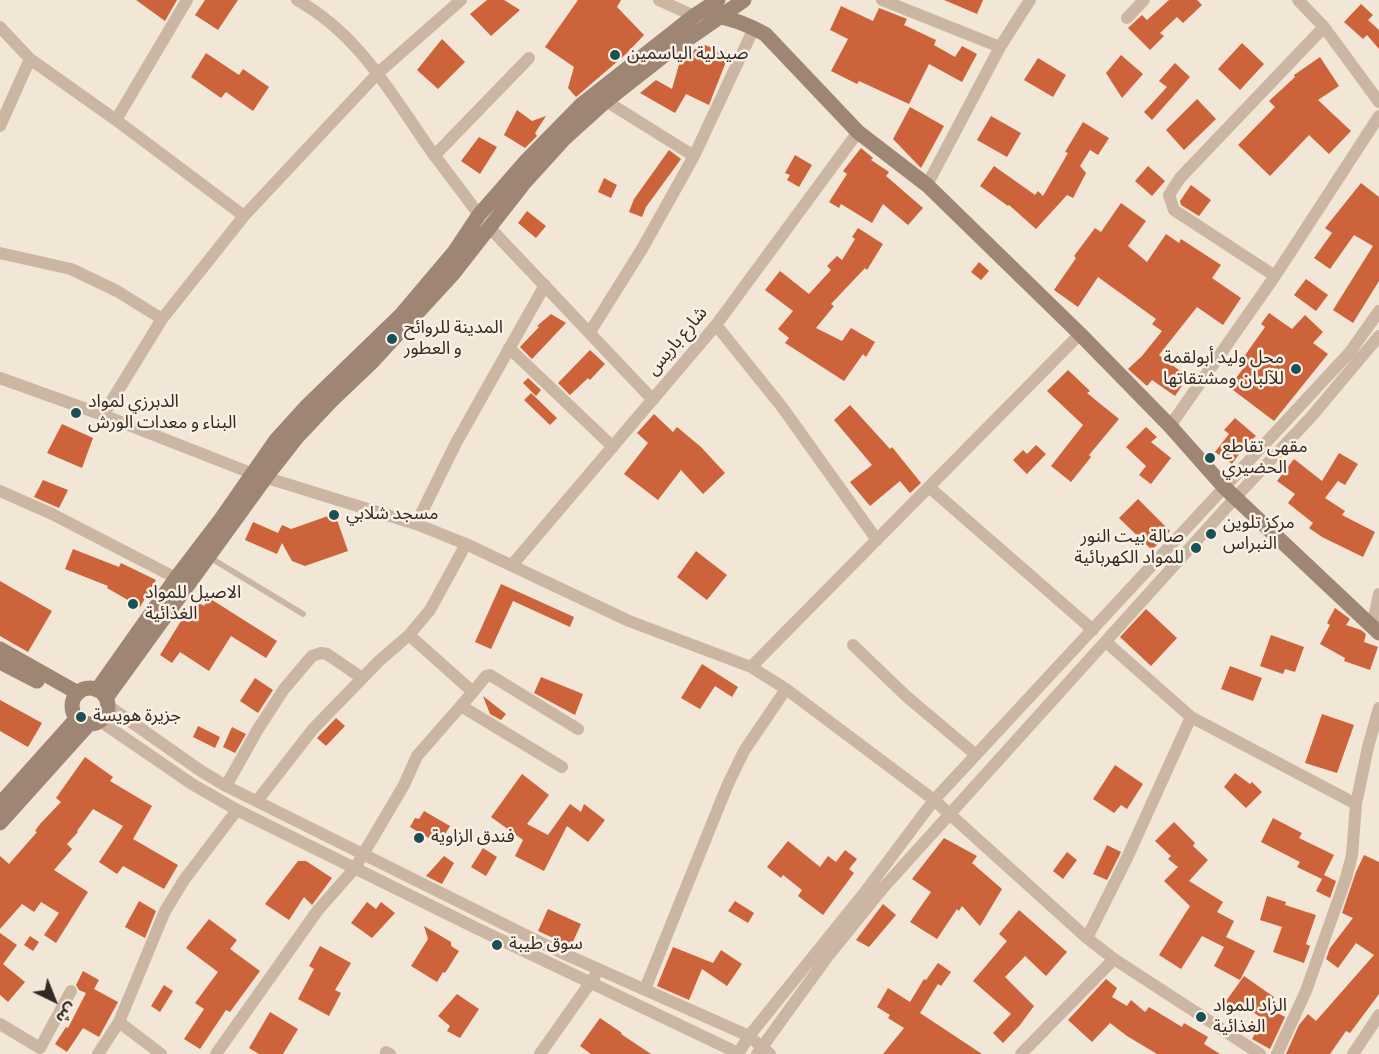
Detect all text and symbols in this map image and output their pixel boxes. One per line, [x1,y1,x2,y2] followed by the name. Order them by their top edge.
[627,44,749,66] place label: صيدلية الياسمين
[608,48,622,62] marker: صيدلية الياسمين
[643,303,713,381] street label: شارع باريس
[404,318,503,360] place label: المدينة للروائح و العطور
[385,332,399,346] marker: المدينة للروائح و العطور
[1163,348,1284,391] place label: محل وليد أبولقمة للآلبان ومشتقاتها
[1289,362,1303,376] marker: محل وليد أبولقمة للآلبان ومشتقاتها
[88,392,237,434] place label: الدبرزي لمواد البناء و معدات الورش
[69,406,83,420] marker: الدبرزي لمواد البناء و معدات الورش
[1222,437,1308,480] place label: مقهى تقاطع الحضيري
[1203,451,1217,465] marker: مقهى تقاطع الحضيري
[346,504,438,526] place label: مسجد شلابي
[327,508,341,522] marker: مسجد شلابي
[1223,513,1295,556] place label: مركز تلوين النبراس
[1074,527,1184,570] place label: صالة بيت النور للمواد الكهربائية
[1204,527,1218,541] marker: مركز تلوين النبراس
[1189,541,1203,555] marker: صالة بيت النور للمواد الكهربائية
[145,583,241,626] place label: الاصيل للمواد الغذائية
[126,597,140,611] marker: الاصيل للمواد الغذائية
[93,706,181,728] place label: جزيرة هويسة
[74,710,88,724] marker: جزيرة هويسة
[431,827,514,849] place label: فندق الزاوية
[412,831,426,845] marker: فندق الزاوية
[509,934,583,956] place label: سوق طيبة
[490,938,504,952] marker: سوق طيبة
[24,970,84,1030] north arrow
[1213,996,1287,1038] place label: الزاد للمواد الغذائية
[51,998,82,1029] text: ش
[1194,1010,1208,1024] marker: الزاد للمواد الغذائية

